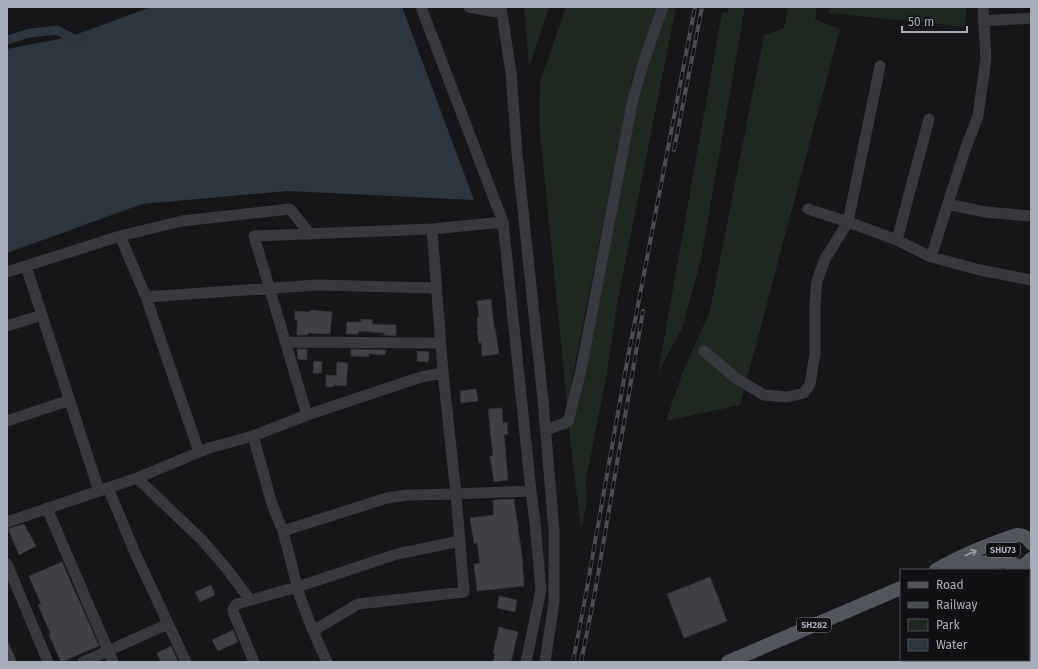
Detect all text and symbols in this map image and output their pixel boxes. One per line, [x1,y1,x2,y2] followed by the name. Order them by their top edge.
[902,8,967,34] scale bar
[908,15,934,29] text: 50 m
[986,543,1020,557] road number: SHU73
[965,549,977,556] one-way arrow
[900,569,1030,661] legend
[936,578,964,592] text: Road
[936,598,977,612] text: Railway
[797,618,831,632] road number: SH282
[936,618,960,632] text: Park
[936,638,968,652] text: Water

